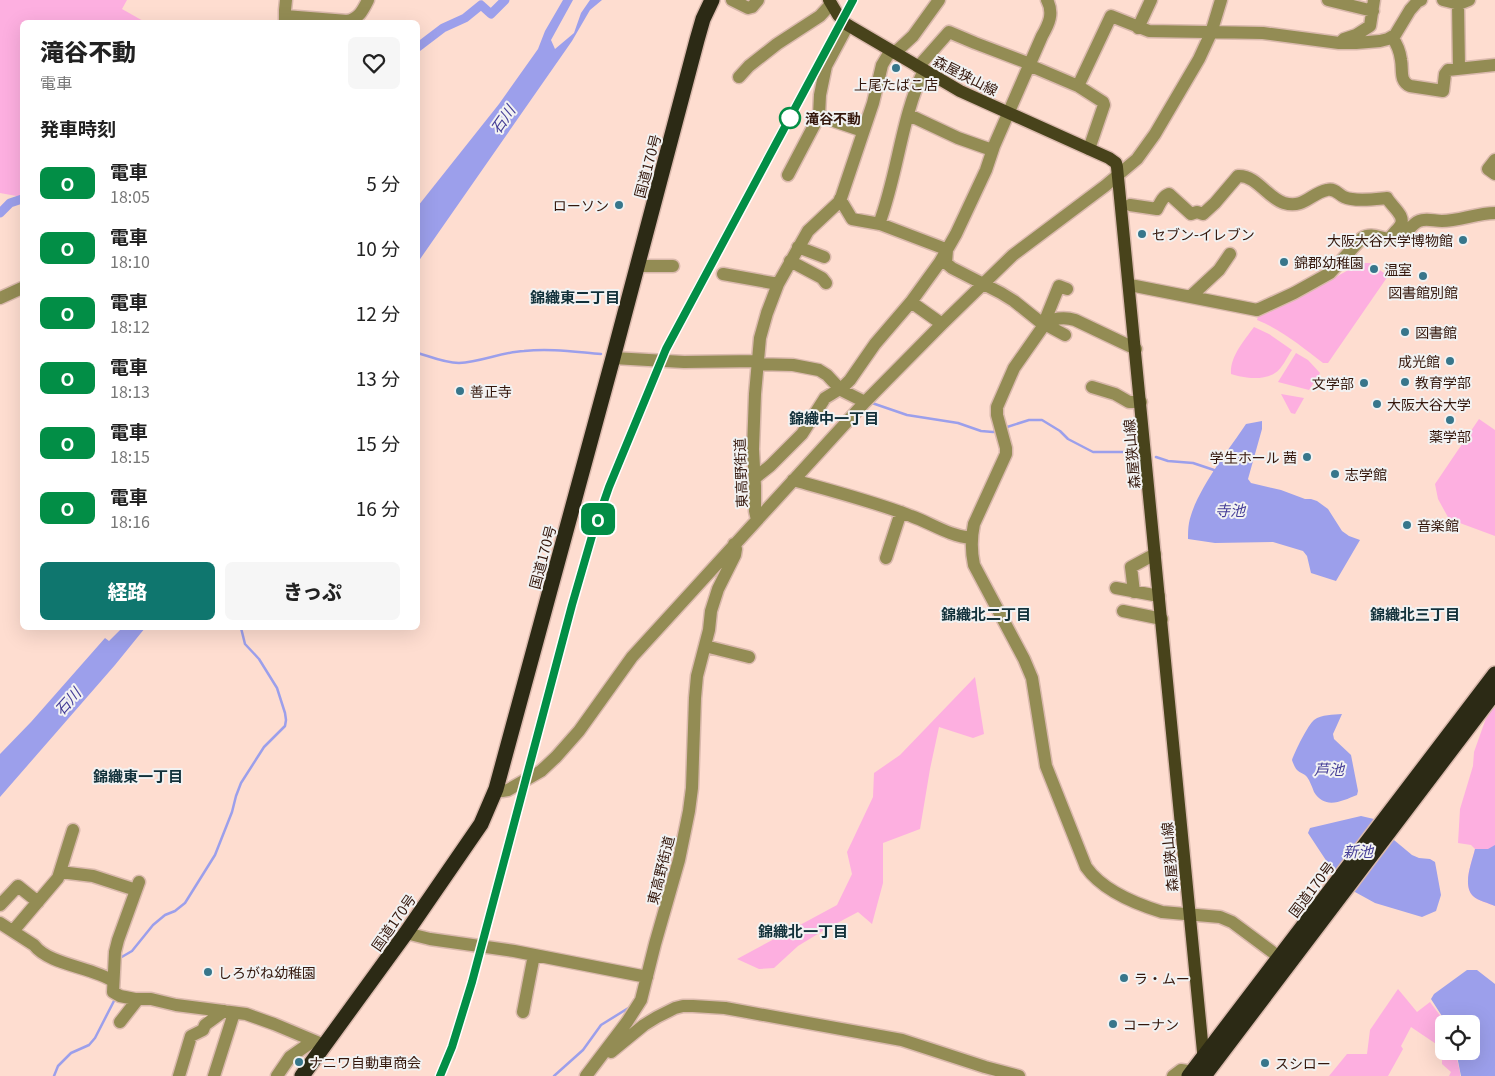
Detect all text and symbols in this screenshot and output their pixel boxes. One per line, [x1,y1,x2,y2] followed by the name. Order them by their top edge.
[40,33,136,68] text: 滝谷不動
[348,37,400,89] button: heart
[930,50,1002,100] street label: 森屋狭山線
[890,62,902,74] marker: 上尾たばこ店
[40,70,72,94] text: 電車
[854,74,938,94] place label: 上尾たばこ店
[485,99,520,137] water label: 石川
[779,107,801,129] marker: 滝谷不動
[805,108,861,128] place label: 滝谷不動
[40,114,116,141] text: 発車時刻
[629,132,665,200] street label: 国道170号
[110,157,148,184] text: 電車
[366,169,400,196] text: 5 分
[61,170,74,196] text: O
[110,184,150,208] text: 18:05
[553,195,609,215] place label: ローソン
[613,199,625,211] marker: ローソン
[110,222,148,249] text: 電車
[1152,224,1255,244] place label: セブン-イレブン
[1136,228,1148,240] marker: セブン-イレブン
[1327,230,1453,250] place label: 大阪大谷大学博物館
[356,234,400,261] text: 10 分
[1457,234,1469,246] marker: 大阪大谷大学博物館
[61,235,74,261] text: O
[110,249,150,273] text: 18:10
[1294,252,1364,272] place label: 錦郡幼稚園
[1278,256,1290,268] marker: 錦郡幼稚園
[1384,259,1412,279] place label: 温室
[1368,263,1380,275] marker: 温室
[1417,270,1429,282] marker: 図書館別館
[1388,282,1458,302] place label: 図書館別館
[530,286,620,307] district label: 錦織東二丁目
[110,287,148,314] text: 電車
[356,299,400,326] text: 12 分
[61,300,74,326] text: O
[110,314,150,338] text: 18:12
[1415,322,1457,342] place label: 図書館
[1399,326,1411,338] marker: 図書館
[1398,351,1440,371] place label: 成光館
[110,352,148,379] text: 電車
[1444,355,1456,367] marker: 成光館
[356,364,400,391] text: 13 分
[61,365,74,391] text: O
[1415,372,1471,392] place label: 教育学部
[1312,373,1354,393] place label: 文学部
[1399,376,1411,388] marker: 教育学部
[1358,377,1370,389] marker: 文学部
[110,379,150,403] text: 18:13
[470,381,512,401] place label: 善正寺
[454,385,466,397] marker: 善正寺
[1387,394,1471,414] place label: 大阪大谷大学
[1371,398,1383,410] marker: 大阪大谷大学
[789,407,879,428] district label: 錦織中一丁目
[1444,414,1456,426] marker: 薬学部
[110,417,148,444] text: 電車
[1118,418,1144,490] street label: 森屋狭山線
[1429,426,1471,446] place label: 薬学部
[356,429,400,456] text: 15 分
[61,430,74,456] text: O
[729,438,751,508] street label: 東高野街道
[110,444,150,468] text: 18:15
[1210,447,1297,467] place label: 学生ホール 茜
[1301,451,1313,463] marker: 学生ホール 茜
[1345,464,1387,484] place label: 志学館
[1329,468,1341,480] marker: 志学館
[110,482,148,509] text: 電車
[356,494,400,521] text: 16 分
[61,495,74,521] text: O
[1215,499,1247,520] water label: 寺池
[582,503,614,535] line badge: O
[591,506,605,532] text: O
[110,509,150,533] text: 18:16
[1417,515,1459,535] place label: 音楽館
[1401,519,1413,531] marker: 音楽館
[524,523,560,591] street label: 国道170号
[40,562,215,620] button: 経路
[225,562,400,620] button: きっぷ
[941,603,1031,624] district label: 錦織北二丁目
[1370,603,1460,624] district label: 錦織北三丁目
[49,681,86,719] water label: 石川
[1314,758,1346,779] water label: 芦池
[93,765,183,786] district label: 錦織東一丁目
[1156,821,1182,893] street label: 森屋狭山線
[642,834,678,906] street label: 東高野街道
[1343,840,1375,861] water label: 新池
[1283,857,1339,921] street label: 国道170号
[366,890,420,954] street label: 国道170号
[758,920,848,941] district label: 錦織北一丁目
[218,962,316,982] place label: しろがね幼稚園
[202,966,214,978] marker: しろがね幼稚園
[1134,968,1190,988] place label: ラ・ムー
[1118,972,1130,984] marker: ラ・ムー
[1123,1014,1179,1034] place label: コーナン
[1435,1015,1480,1060] map controls
[1435,1015,1480,1060] button: locate
[1107,1018,1119,1030] marker: コーナン
[309,1052,421,1072] place label: ナニワ自動車商会
[1275,1053,1331,1073] place label: スシロー
[293,1056,305,1068] marker: ナニワ自動車商会
[1259,1057,1271,1069] marker: スシロー

